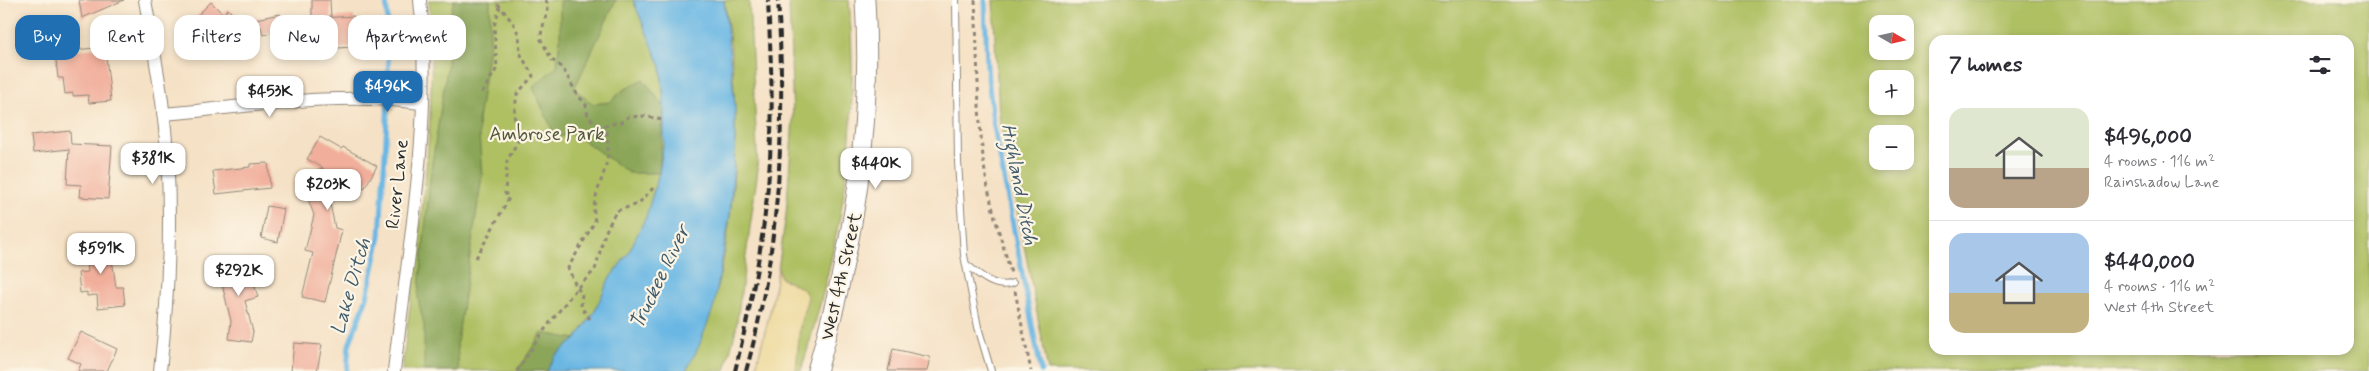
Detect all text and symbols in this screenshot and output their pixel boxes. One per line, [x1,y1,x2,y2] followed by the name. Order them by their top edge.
[15,15,80,60] chip: Buy
[90,15,164,60] chip: Rent
[174,15,260,60] chip: Filters
[270,15,338,60] chip: New
[348,15,466,60] chip: Apartment
[1869,15,1914,60] north arrow
[1869,15,1914,170] map controls
[1949,51,2022,79] text: 7 homes
[2306,51,2334,79] icon: filters
[353,70,423,113] pin: $496K
[1869,70,1914,115] button: +
[235,76,305,118] pin: $453K
[364,76,412,97] text: $496K
[247,81,293,102] text: $453K
[992,121,1044,248] water label: Highland Ditch
[489,122,605,147] park label: Ambrose Park
[2104,123,2192,151] text: $496,000
[1869,125,1914,170] button: −
[1989,128,2049,188] icon: home
[380,138,415,230] street label: River Lane
[118,142,188,185] pin: $381K
[132,148,174,169] text: $381K
[841,148,911,190] pin: $440K
[2104,151,2215,172] text: 4 rooms · 116 m²
[851,153,901,174] text: $440K
[293,168,363,211] pin: $203K
[2104,172,2219,193] text: Rainshadow Lane
[306,174,350,195] text: $203K
[815,210,868,343] street label: West 4th Street
[624,219,698,334] water label: Truckee River
[66,232,136,275] pin: $591K
[325,235,378,338] water label: Lake Ditch
[78,238,124,259] text: $591K
[2104,248,2195,276] text: $440,000
[1989,253,2049,313] icon: home
[204,254,274,297] pin: $292K
[215,260,263,281] text: $292K
[2104,276,2215,297] text: 4 rooms · 116 m²
[2104,297,2214,318] text: West 4th Street

